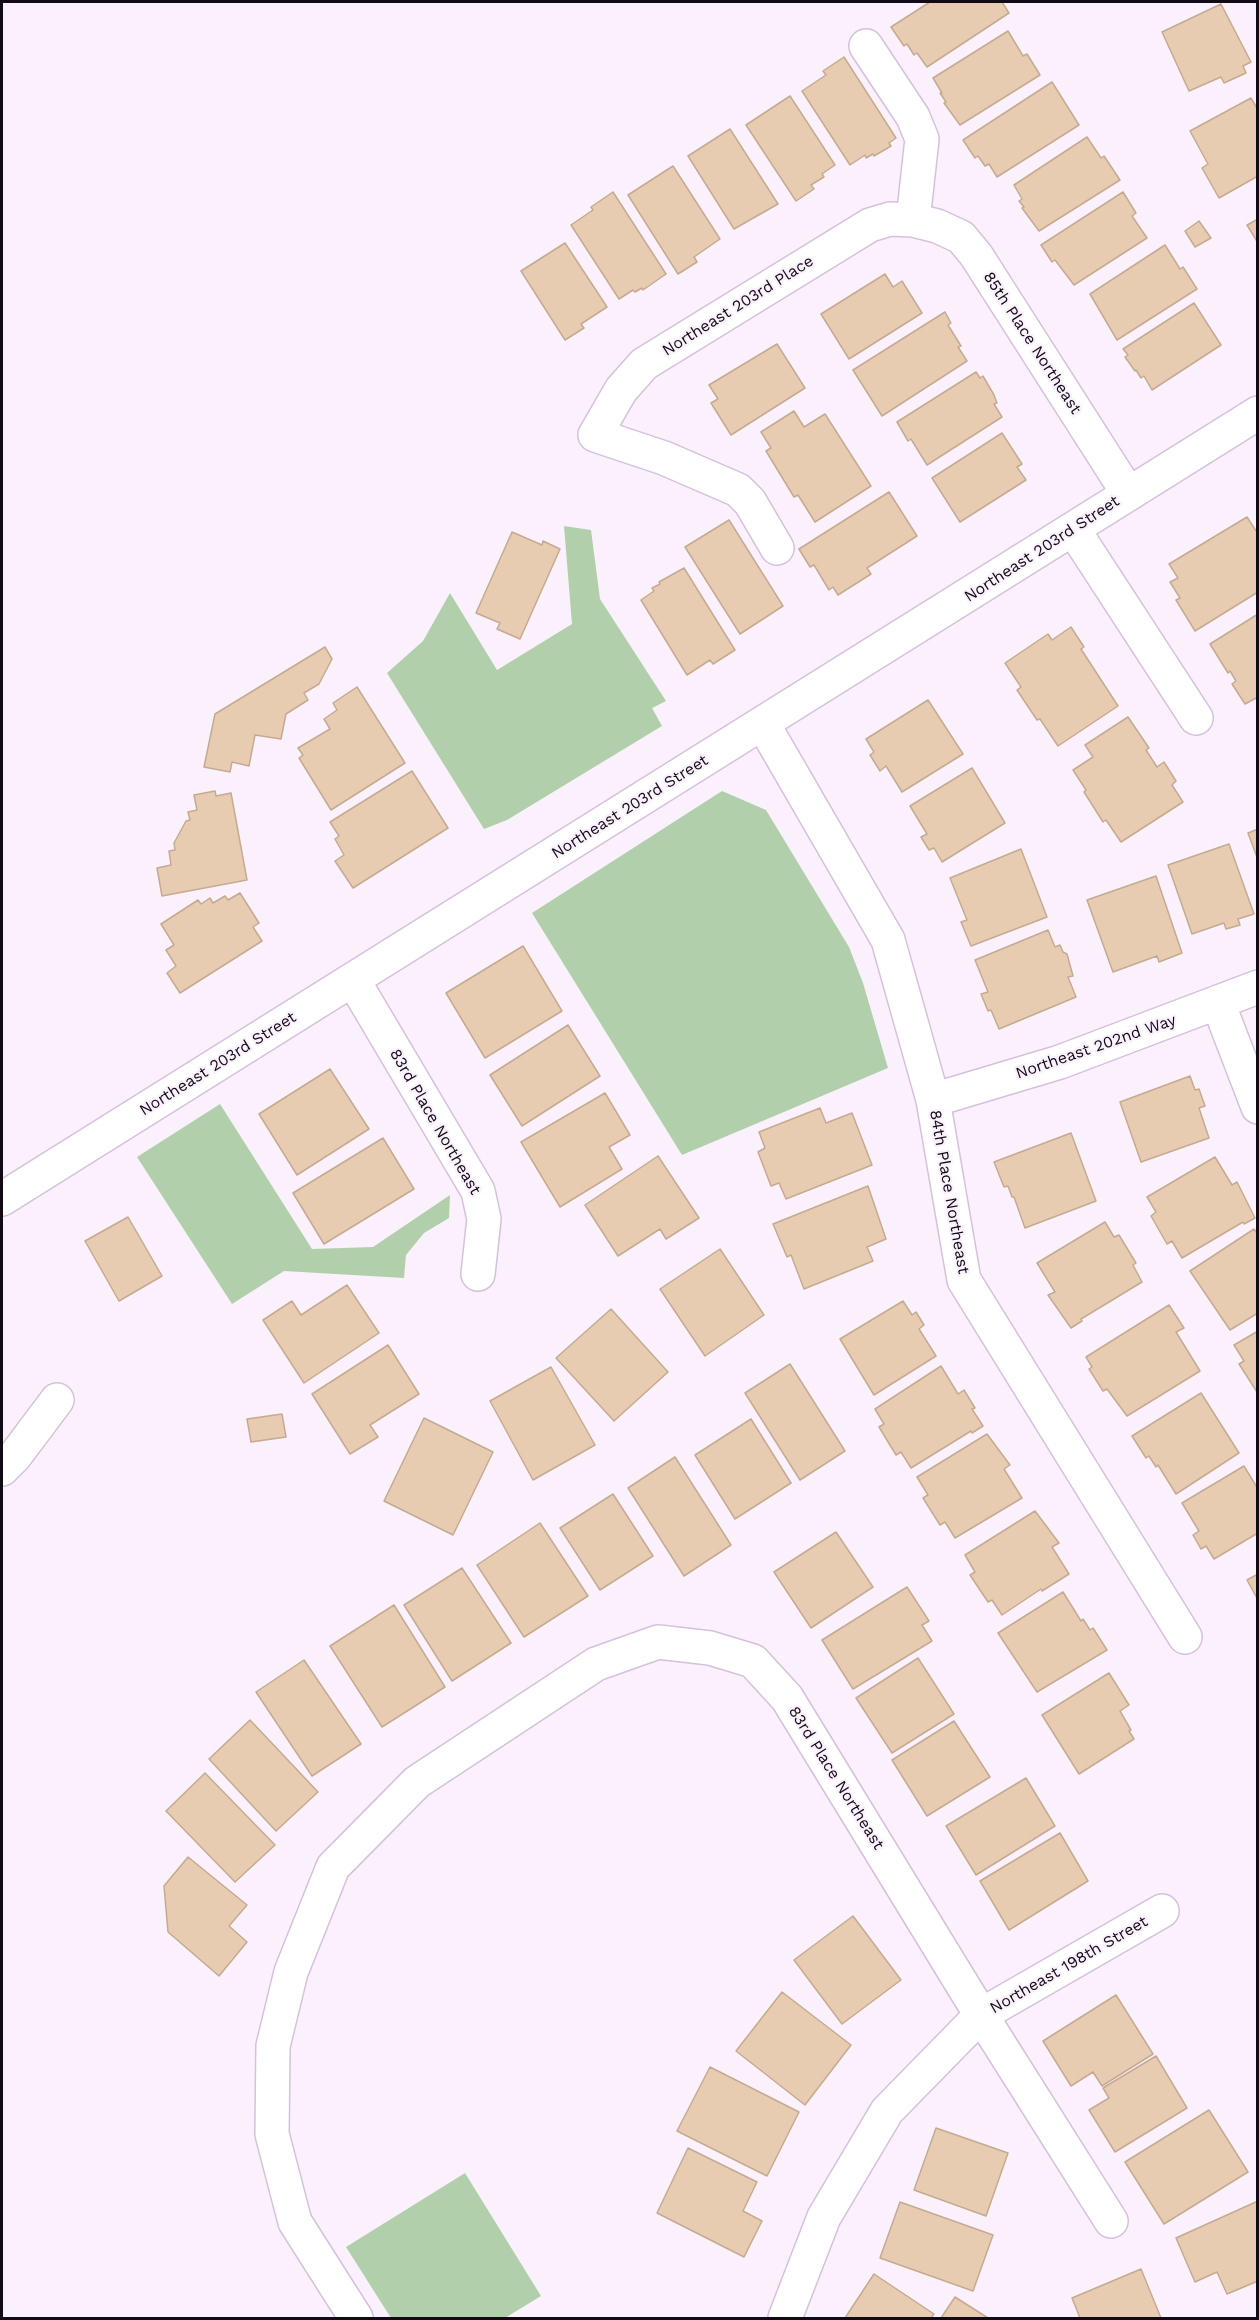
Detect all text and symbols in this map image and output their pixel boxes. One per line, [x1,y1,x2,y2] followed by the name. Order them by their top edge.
[659,252,817,360] street label: Northeast 203rd Place
[979,268,1085,418] street label: 85th Place Northeast
[961,492,1123,606] street label: Northeast 203rd Street
[548,751,712,863] street label: Northeast 203rd Street
[136,1008,300,1120] street label: Northeast 203rd Street
[1013,1011,1179,1083] street label: Northeast 202nd Way
[385,1046,485,1198] street label: 83rd Place Northeast
[925,1108,973,1276] street label: 84th Place Northeast
[784,1703,888,1853] street label: 83rd Place Northeast
[987,1912,1151,2018] street label: Northeast 198th Street

